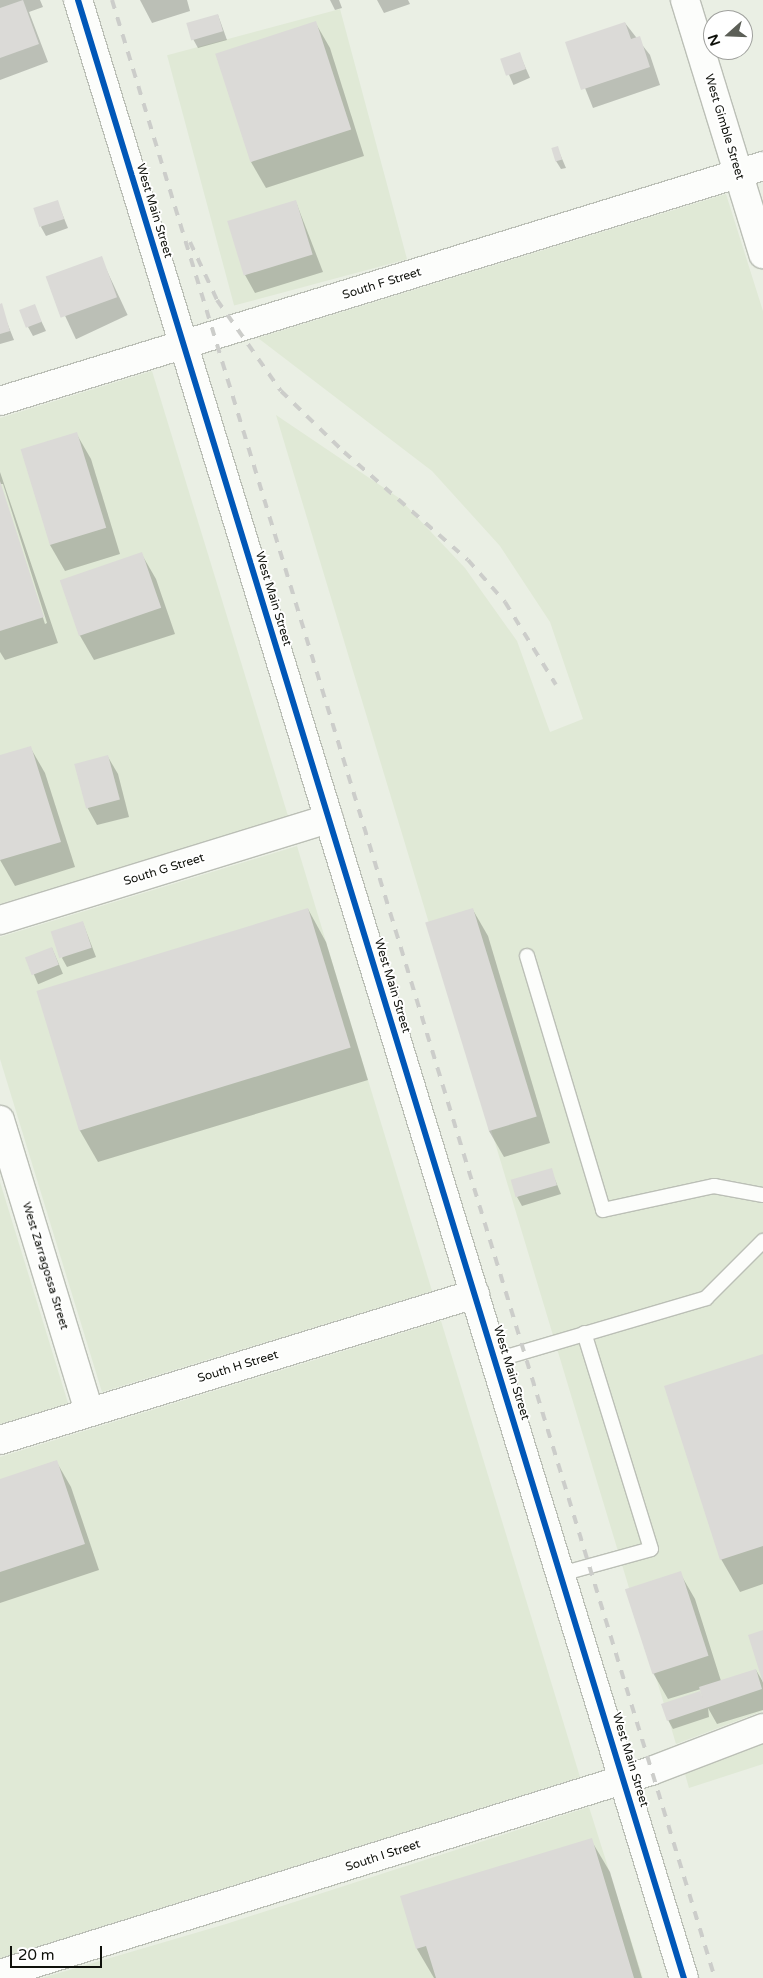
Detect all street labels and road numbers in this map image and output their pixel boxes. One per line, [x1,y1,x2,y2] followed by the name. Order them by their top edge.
[701,72,747,182] street label: West Gimble Street
[133,162,175,260] street label: West Main Street
[341,265,423,303] street label: South F Street
[252,550,294,648] street label: West Main Street
[122,851,206,889] street label: South G Street
[371,937,413,1035] street label: West Main Street
[19,1200,71,1332] street label: West Zarragossa Street
[490,1324,532,1422] street label: West Main Street
[196,1348,280,1386] street label: South H Street
[609,1711,651,1809] street label: West Main Street
[344,1837,422,1875] street label: South I Street

